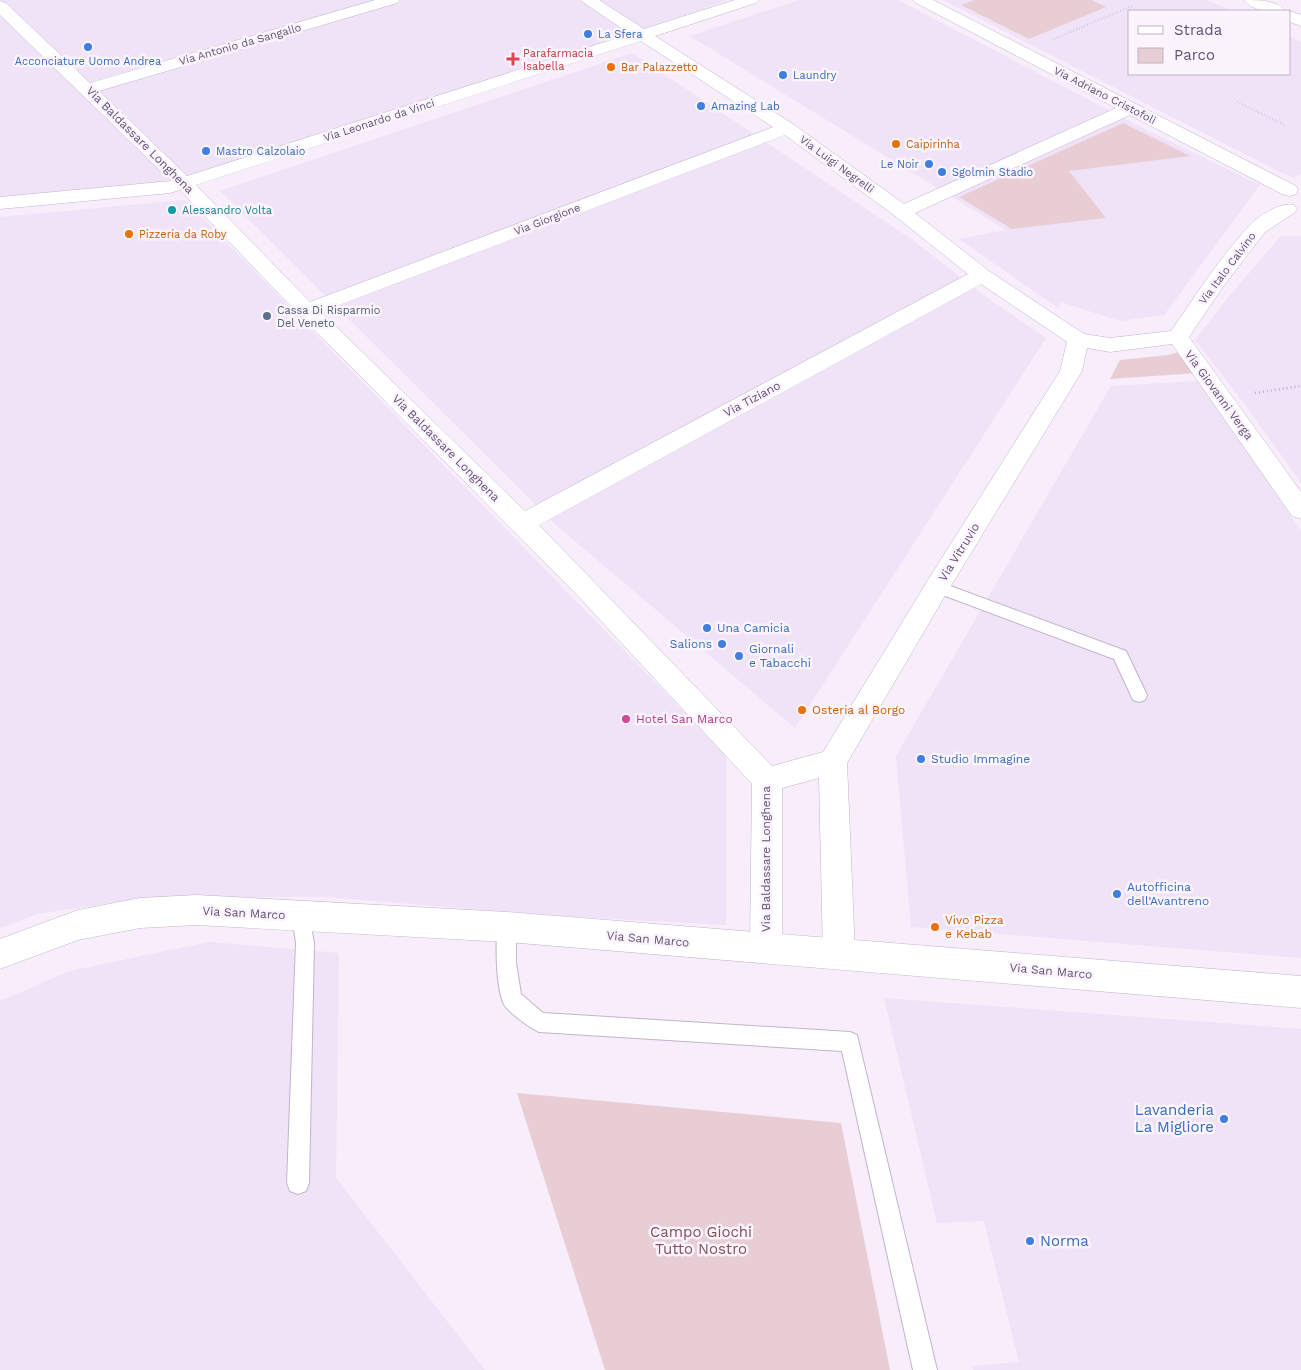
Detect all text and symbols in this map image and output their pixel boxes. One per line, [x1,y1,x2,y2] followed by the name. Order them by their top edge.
[1128,10,1291,75] legend
[177,21,303,68] street label: Via Antonio da Sangallo
[1174,21,1223,39] text: Strada
[582,28,594,40] marker: La Sfera
[598,28,642,41] place label: La Sfera
[82,41,94,53] marker: Acconciature Uomo Andrea
[1174,46,1215,64] text: Parco
[523,47,593,73] place label: Parafarmacia Isabella
[507,53,519,65] marker: Parafarmacia Isabella
[15,55,161,68] place label: Acconciature Uomo Andrea
[605,61,617,73] marker: Bar Palazzetto
[621,61,698,74] place label: Bar Palazzetto
[1051,64,1158,127] street label: Via Adriano Cristofoli
[777,69,789,81] marker: Laundry
[793,69,837,82] place label: Laundry
[83,83,197,197] street label: Via Baldassare Longhena
[322,96,436,145] street label: Via Leonardo da Vinci
[695,100,707,112] marker: Amazing Lab
[711,100,780,113] place label: Amazing Lab
[797,133,877,196] street label: Via Luigi Negrelli
[890,138,902,150] marker: Caipirinha
[906,138,960,151] place label: Caipirinha
[200,145,212,157] marker: Mastro Calzolaio
[216,145,305,158] place label: Mastro Calzolaio
[880,158,920,171] place label: Le Noir
[923,158,935,170] marker: Le Noir
[936,166,948,178] marker: Sgolmin Stadio
[952,166,1033,179] place label: Sgolmin Stadio
[512,201,582,238] street label: Via Giorgione
[166,204,178,216] marker: Alessandro Volta
[182,204,272,217] place label: Alessandro Volta
[123,228,135,240] marker: Pizzeria da Roby
[139,228,227,241] place label: Pizzeria da Roby
[1196,230,1259,307] street label: Via Italo Calvino
[277,304,380,330] place label: Cassa Di Risparmio Del Veneto
[261,310,273,322] marker: Cassa Di Risparmio Del Veneto
[1182,348,1256,443] street label: Via Giovanni Verga
[721,378,783,420] street label: Via Tiziano
[389,391,503,505] street label: Via Baldassare Longhena
[936,520,982,584] street label: Via Vitruvio
[717,621,790,635] place label: Una Camicia
[701,622,713,634] marker: Una Camicia
[670,637,712,651] place label: Salions
[716,638,728,650] marker: Salions
[749,642,811,670] place label: Giornali e Tabacchi
[733,650,745,662] marker: Giornali e Tabacchi
[812,703,905,717] place label: Osteria al Borgo
[796,704,808,716] marker: Osteria al Borgo
[636,712,733,726] place label: Hotel San Marco
[620,713,632,725] marker: Hotel San Marco
[931,752,1030,766] place label: Studio Immagine
[915,753,927,765] marker: Studio Immagine
[759,786,773,932] street label: Via Baldassare Longhena
[1127,880,1209,908] place label: Autofficina dell'Avantreno
[1111,888,1123,900] marker: Autofficina dell'Avantreno
[202,904,286,922] street label: Via San Marco
[945,913,1004,941] place label: Vivo Pizza e Kebab
[929,921,941,933] marker: Vivo Pizza e Kebab
[606,928,690,950] street label: Via San Marco
[1009,960,1093,982] street label: Via San Marco
[1135,1101,1215,1136] place label: Lavanderia La Migliore
[1218,1113,1230,1125] marker: Lavanderia La Migliore
[650,1223,752,1258] park label: Campo Giochi Tutto Nostro
[1040,1232,1089,1250] place label: Norma
[1024,1235,1036,1247] marker: Norma

